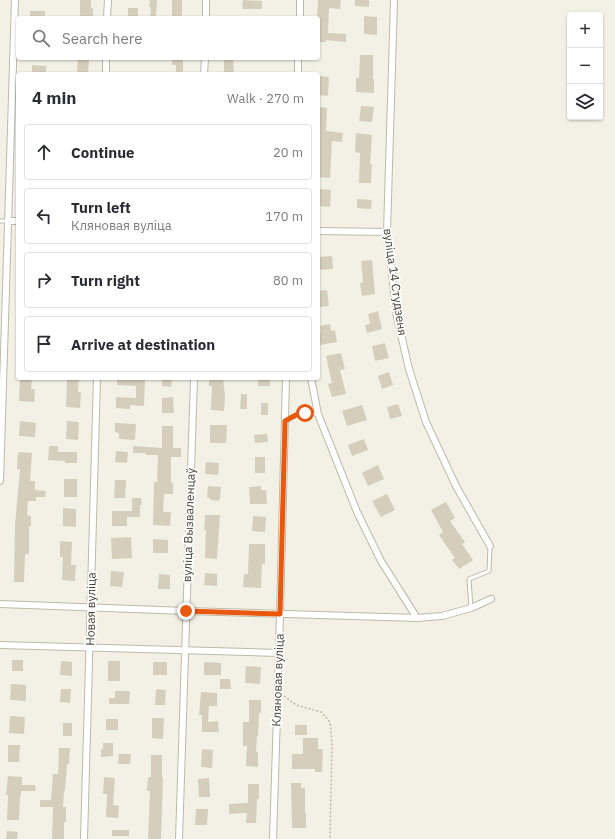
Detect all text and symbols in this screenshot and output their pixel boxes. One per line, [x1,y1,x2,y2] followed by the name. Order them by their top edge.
[567,12,603,120] map controls
[567,12,603,48] button: +
[16,16,320,60] search box
[30,27,52,49] icon: search
[62,29,142,48] text: Search here
[567,48,603,84] button: −
[567,84,603,120] button: layers
[32,87,76,109] text: 4 min
[227,90,304,107] text: Walk · 270 m
[33,141,55,163] icon: ahead
[71,143,135,162] text: Continue
[273,144,303,161] text: 20 m
[71,198,131,217] text: Turn left
[33,205,55,227] icon: left
[265,208,303,225] text: 170 m
[71,217,172,234] text: Кляновая вуліца
[381,227,410,337] street label: вуліца 14 Студзеня
[33,269,55,291] icon: right
[71,271,140,290] text: Turn right
[273,272,303,289] text: 80 m
[33,333,55,355] icon: arrive
[71,335,215,354] text: Arrive at destination
[296,404,314,422] route start
[179,468,198,582] street label: вуліца Вызваленцаў
[82,572,99,646] street label: Новая вуліца
[177,602,195,620] route end
[268,633,287,727] street label: Кляновая вуліца

